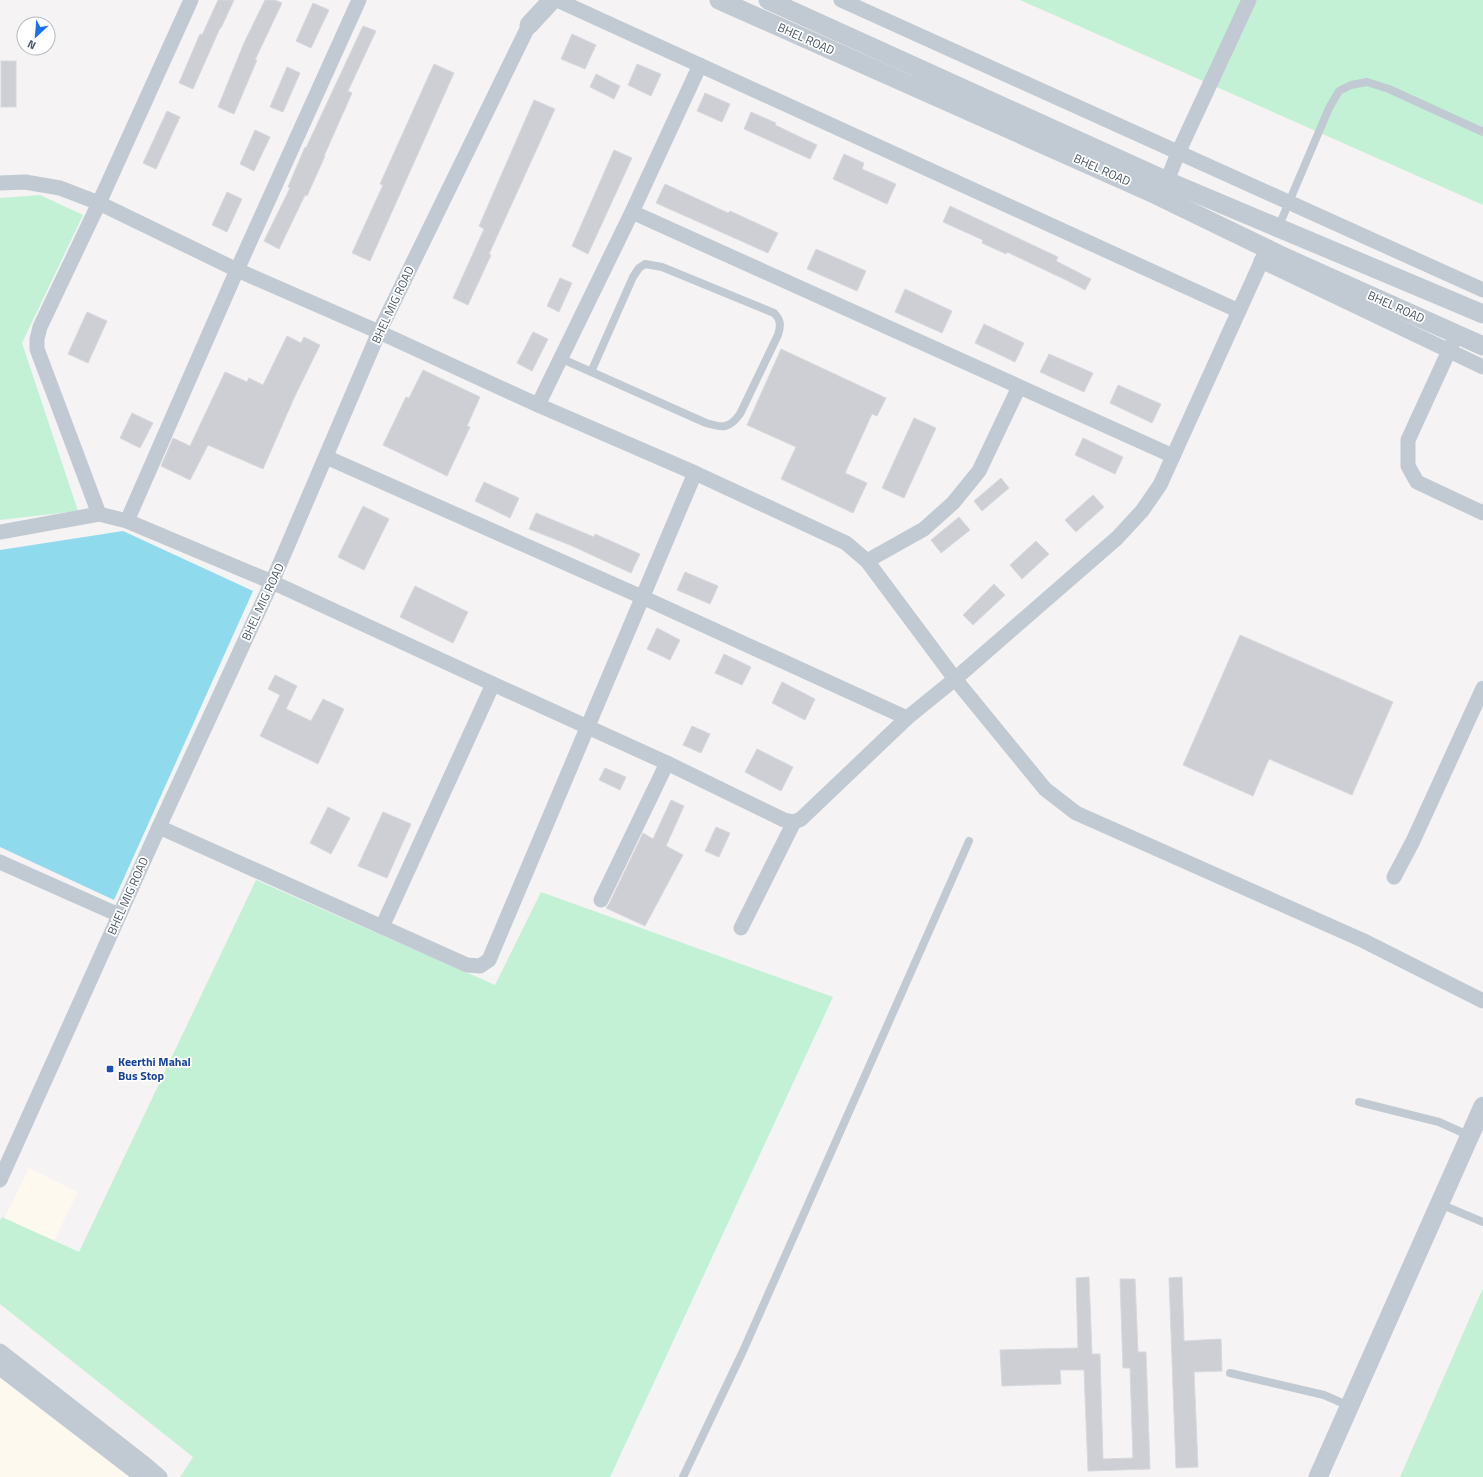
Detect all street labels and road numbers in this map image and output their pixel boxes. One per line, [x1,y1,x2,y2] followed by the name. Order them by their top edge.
[775,18,838,60] street label: BHEL ROAD
[1071,149,1134,191] street label: BHEL ROAD
[366,263,419,347] street label: BHEL MIG ROAD
[1365,286,1428,328] street label: BHEL ROAD
[236,560,289,644] street label: BHEL MIG ROAD
[102,853,153,938] street label: BHEL MIG ROAD

